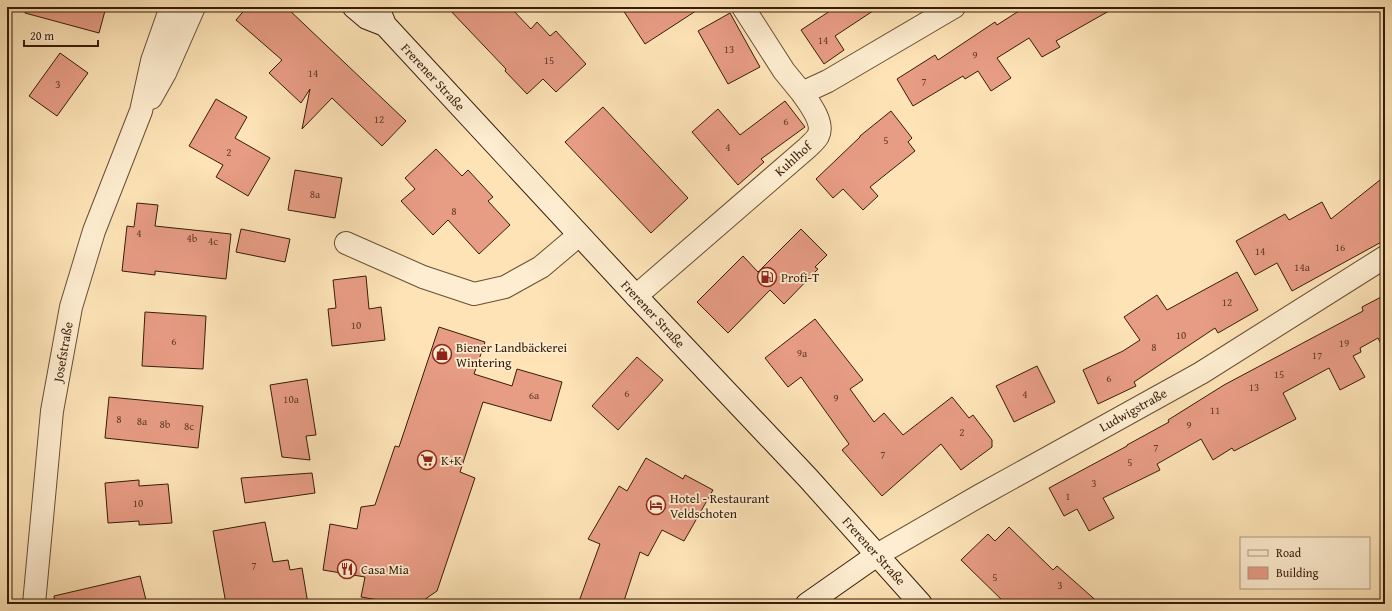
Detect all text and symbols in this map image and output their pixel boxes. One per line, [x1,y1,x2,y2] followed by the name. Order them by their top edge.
[24,22,98,48] scale bar
[30,27,54,44] text: 20 m
[818,32,828,48] house number: 14
[397,39,469,115] street label: Frerener Straße
[724,41,734,57] house number: 13
[972,47,978,63] house number: 9
[544,52,554,68] house number: 15
[308,65,318,81] house number: 14
[921,73,927,89] house number: 7
[55,76,61,92] house number: 3
[374,111,384,127] house number: 12
[783,113,789,129] house number: 6
[883,132,889,148] house number: 5
[770,136,817,181] street label: Kuhlhof
[725,139,731,155] house number: 4
[226,144,232,160] house number: 2
[310,186,321,202] house number: 8a
[451,203,457,219] house number: 8
[136,225,142,241] house number: 4
[187,230,198,246] house number: 4b
[208,233,218,249] house number: 4c
[1335,239,1345,255] house number: 16
[1255,243,1265,259] house number: 14
[1294,259,1311,275] house number: 14a
[756,266,778,288] fuel station icon: Profi-T
[781,268,820,287] place label: Profi-T
[617,276,689,352] street label: Frerener Straße
[1222,294,1232,310] house number: 12
[351,317,361,333] house number: 10
[48,320,78,386] street label: Josefstraße
[1176,327,1186,343] house number: 10
[171,333,177,349] house number: 6
[1339,335,1349,351] house number: 19
[456,338,568,372] place label: Biener Landbäckerei Wintering
[1151,339,1157,355] house number: 8
[431,343,453,365] shop icon: Biener Landbäckerei Wintering
[797,345,808,361] house number: 9a
[1312,347,1322,363] house number: 17
[1274,366,1284,382] house number: 15
[1106,370,1112,386] house number: 6
[1249,379,1259,395] house number: 13
[1096,384,1170,436] street label: Ludwigstraße
[624,385,630,401] house number: 6
[1022,386,1028,402] house number: 4
[529,387,540,403] house number: 6a
[833,390,839,406] house number: 9
[283,391,300,407] house number: 10a
[1210,402,1220,418] house number: 11
[116,411,122,427] house number: 8
[137,413,148,429] house number: 8a
[160,416,171,432] house number: 8b
[1186,417,1192,433] house number: 9
[184,418,194,434] house number: 8c
[959,424,965,440] house number: 2
[1153,439,1159,455] house number: 7
[880,446,886,462] house number: 7
[416,449,438,471] supermarket icon: K+K
[441,451,462,470] place label: K+K
[1127,454,1133,470] house number: 5
[1091,475,1097,491] house number: 3
[1065,488,1071,504] house number: 1
[670,489,770,523] place label: Hotel - Restaurant Veldschoten
[645,494,667,516] hotel icon: Hotel - Restaurant Veldschoten
[133,495,143,511] house number: 10
[838,512,910,590] street label: Frerener Straße
[1240,537,1370,589] legend
[1276,544,1302,561] text: Road
[251,557,257,573] house number: 7
[336,558,358,580] restaurant icon: Casa Mia
[361,560,410,579] place label: Casa Mia
[1276,564,1319,581] text: Building
[992,569,998,585] house number: 5
[1057,577,1063,593] house number: 3

